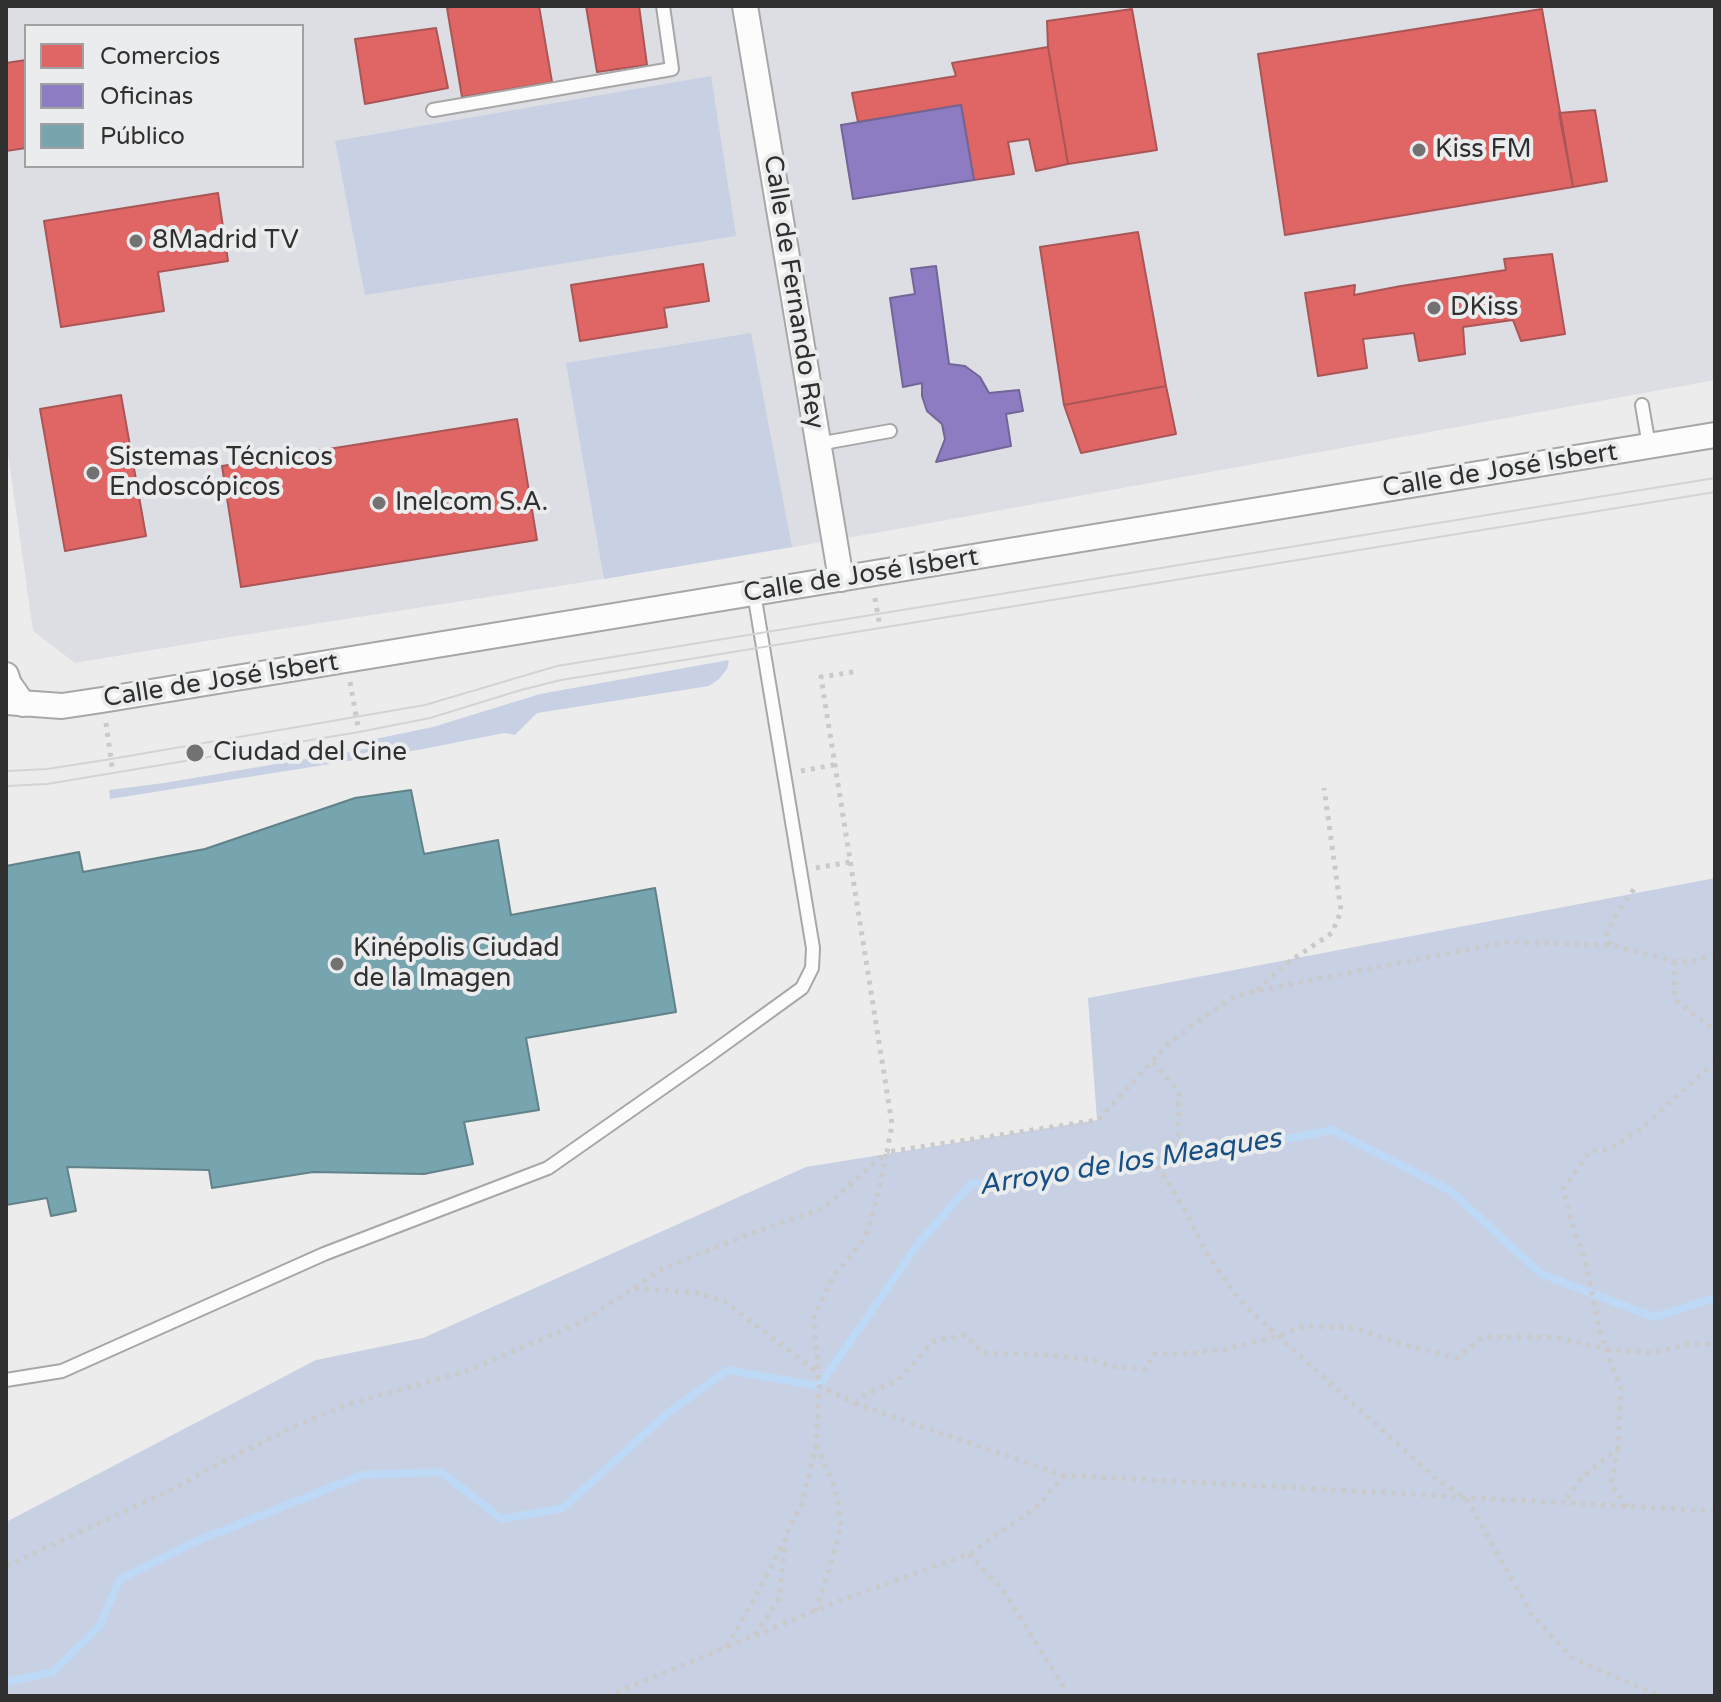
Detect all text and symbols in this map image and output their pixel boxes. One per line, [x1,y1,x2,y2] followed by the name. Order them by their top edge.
[24,24,304,168] legend
[100,42,220,71] text: Comercios
[100,82,193,111] text: Oficinas
[100,122,185,151] text: Público
[1435,134,1532,166] place label: Kiss FM
[1410,141,1428,159] marker: Kiss FM
[756,153,830,431] street label: Calle de Fernando Rey
[152,225,299,257] place label: 8Madrid TV
[127,232,145,250] marker: 8Madrid TV
[1450,292,1518,324] place label: DKiss
[1425,299,1443,317] marker: DKiss
[1380,437,1620,505] street label: Calle de José Isbert
[109,442,333,504] place label: Sistemas Técnicos Endoscópicos
[84,464,102,482] marker: Sistemas Técnicos Endoscópicos
[395,487,548,519] place label: Inelcom S.A.
[370,494,388,512] marker: Inelcom S.A.
[741,542,981,610] street label: Calle de José Isbert
[101,647,341,715] street label: Calle de José Isbert
[213,737,407,769] place label: Ciudad del Cine
[184,742,206,764] marker: Ciudad del Cine
[353,933,560,994] place label: Kinépolis Ciudad de la Imagen
[328,955,346,973] marker: Kinépolis Ciudad de la Imagen
[977,1123,1283,1203] water label: Arroyo de los Meaques

